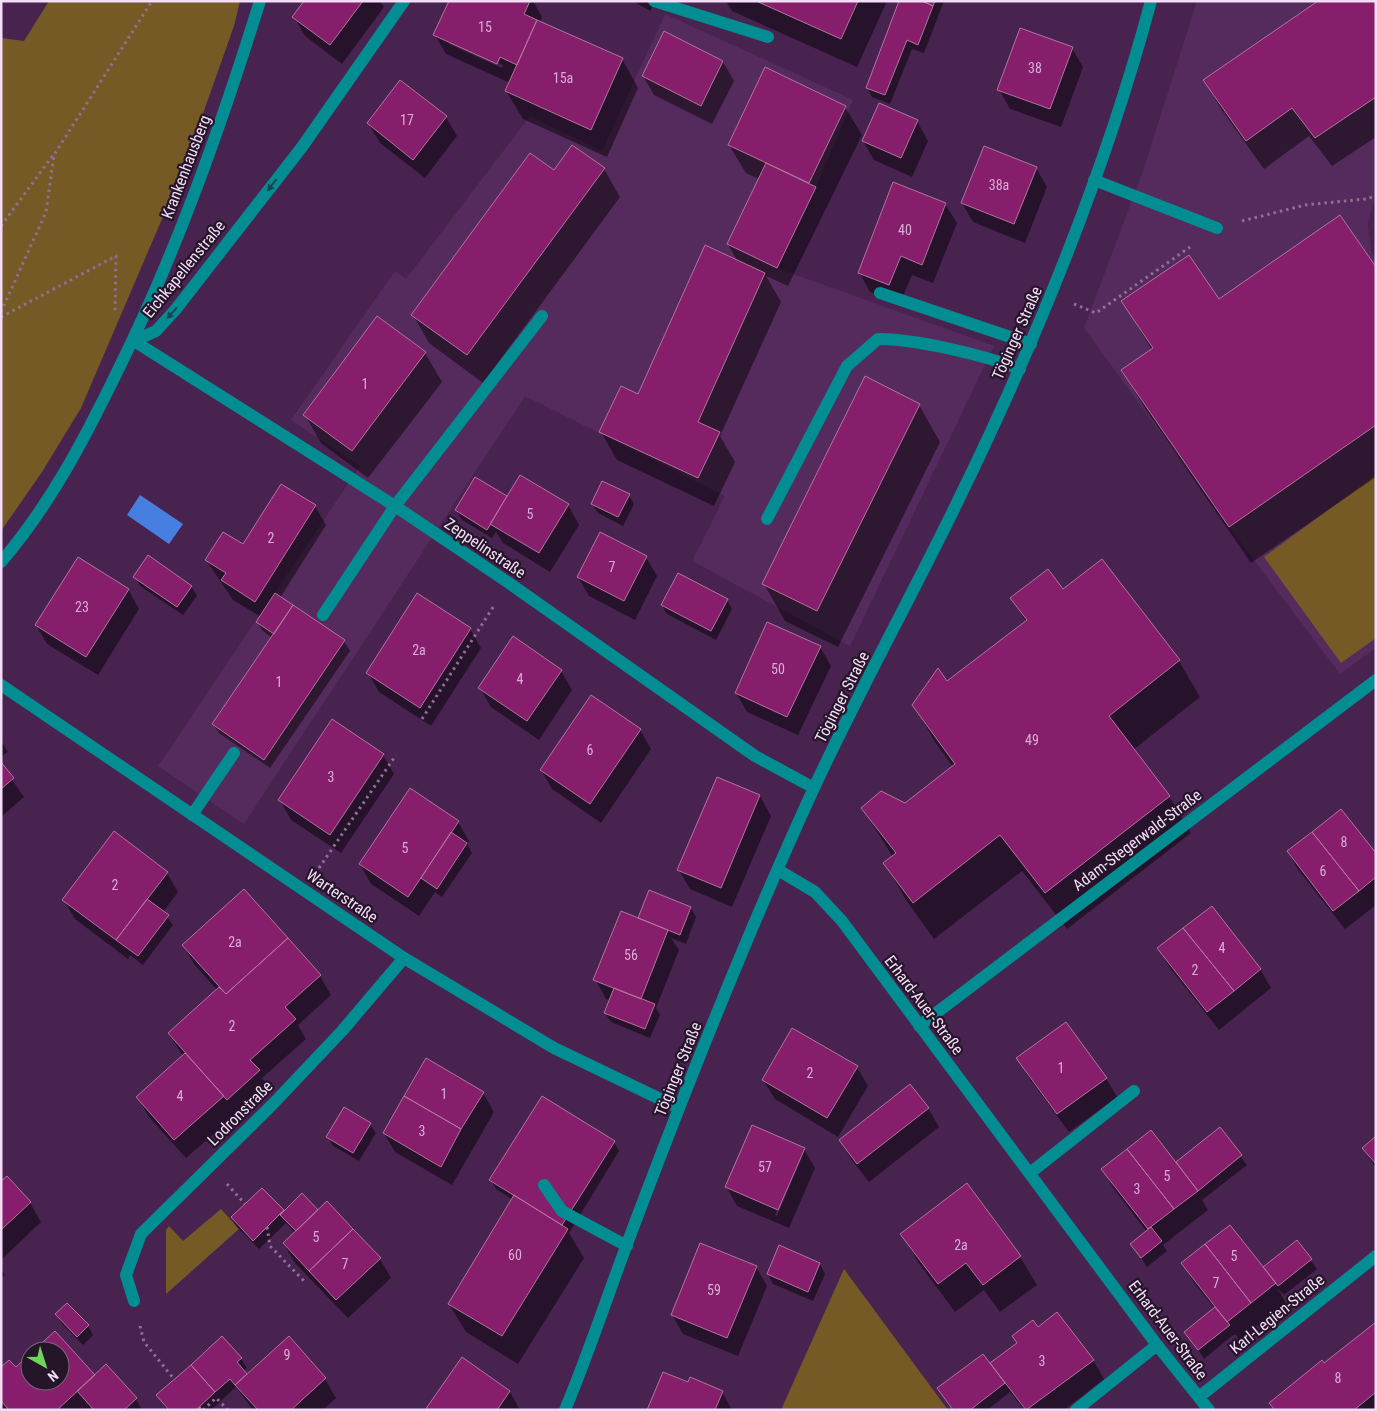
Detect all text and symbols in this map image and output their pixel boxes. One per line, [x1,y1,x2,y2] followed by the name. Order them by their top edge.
[478,19,492,35] house number: 15
[1028,60,1042,76] house number: 38
[553,70,573,86] house number: 15a
[400,112,414,128] house number: 17
[158,113,214,221] street label: Krankenhausberg
[989,177,1009,193] house number: 38a
[267,179,277,192] one-way arrow
[139,217,229,321] street label: Eichkapellenstraße
[898,222,912,238] house number: 40
[988,283,1046,383] street label: Töginger Straße
[166,307,178,319] one-way arrow
[362,376,368,392] house number: 1
[527,506,534,522] house number: 5
[441,514,529,582] street label: Zeppelinstraße
[268,530,275,546] house number: 2
[609,559,616,575] house number: 7
[75,599,89,615] house number: 23
[412,642,426,658] house number: 2a
[811,648,873,746] street label: Töginger Straße
[771,661,785,677] house number: 50
[517,671,524,687] house number: 4
[276,674,282,690] house number: 1
[1025,732,1039,748] house number: 49
[587,742,594,758] house number: 6
[328,769,334,785] house number: 3
[1069,785,1205,895] street label: Adam-Stegerwald-Straße
[1341,834,1348,850] house number: 8
[402,840,409,856] house number: 5
[1320,863,1327,879] house number: 6
[303,865,381,927] street label: Warterstraße
[112,877,119,893] house number: 2
[228,934,242,950] house number: 2a
[1219,940,1226,956] house number: 4
[624,947,638,963] house number: 56
[881,952,967,1058] street label: Erhard-Auer-Straße
[1192,962,1199,978] house number: 2
[229,1018,236,1034] house number: 2
[650,1019,706,1119] street label: Töginger Straße
[1058,1060,1064,1076] house number: 1
[807,1065,814,1081] house number: 2
[204,1077,276,1149] street label: Lodronstraße
[441,1086,447,1102] house number: 1
[177,1088,184,1104] house number: 4
[419,1123,425,1139] house number: 3
[758,1159,772,1175] house number: 57
[1164,1168,1171,1184] house number: 5
[1134,1181,1140,1197] house number: 3
[313,1229,320,1245] house number: 5
[954,1237,968,1253] house number: 2a
[508,1247,522,1263] house number: 60
[1231,1248,1238,1264] house number: 5
[342,1256,349,1272] house number: 7
[1226,1270,1328,1358] street label: Karl-Legien-Straße
[1213,1275,1220,1291] house number: 7
[1125,1277,1211,1383] street label: Erhard-Auer-Straße
[707,1282,721,1298] house number: 59
[20,1341,70,1391] north arrow
[284,1347,290,1363] house number: 9
[1039,1353,1045,1369] house number: 3
[45,1367,62,1385] text: N
[1335,1370,1342,1386] house number: 8

